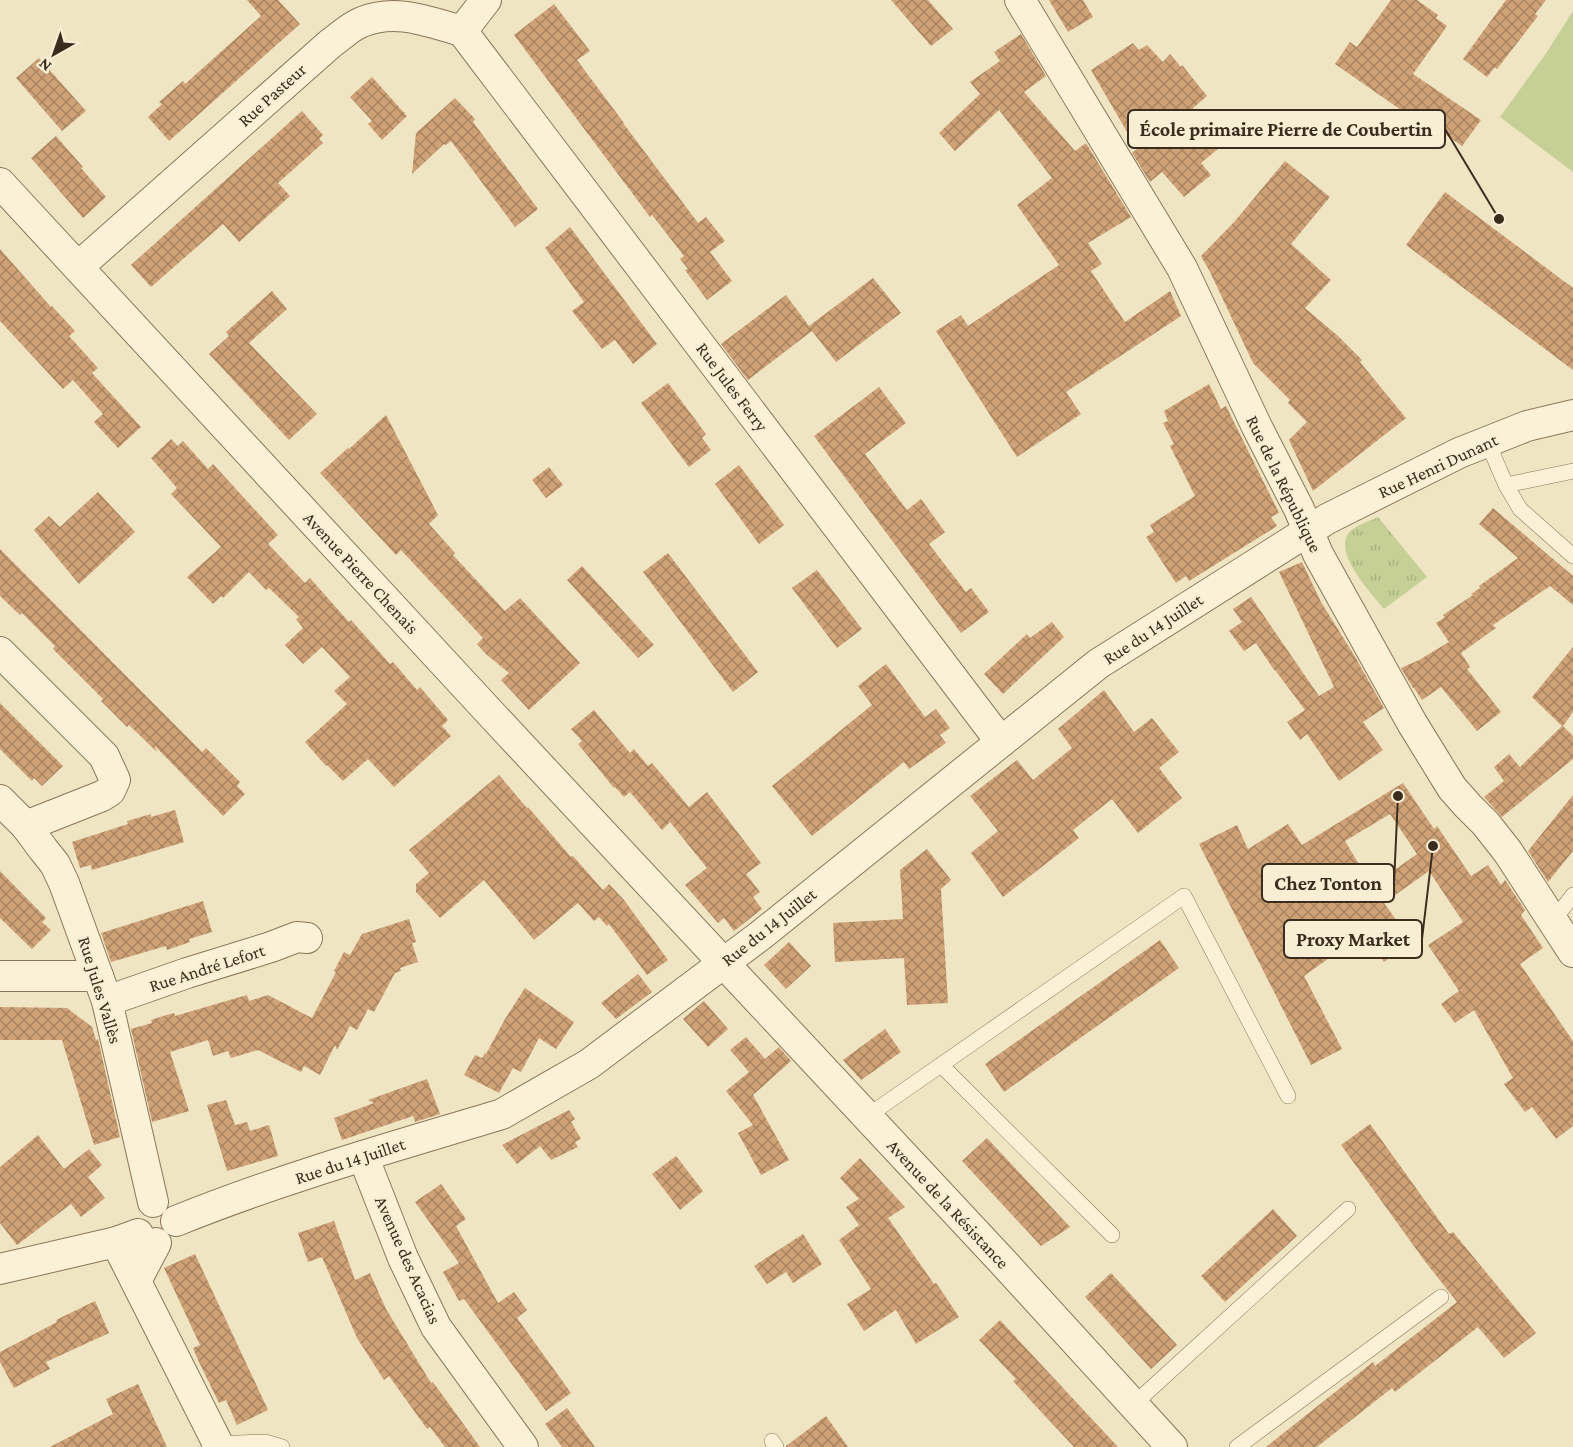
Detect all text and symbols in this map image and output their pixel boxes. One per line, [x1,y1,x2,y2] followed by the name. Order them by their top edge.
[24,24,84,84] north arrow
[35,55,54,75] text: N
[234,59,311,131] street label: Rue Pasteur
[1128,110,1445,148] callout: École primaire Pierre de Coubertin
[1140,118,1433,140] text: École primaire Pierre de Coubertin
[692,339,772,436] street label: Rue Jules Ferry
[1242,412,1326,556] street label: Rue de la République
[1375,429,1502,502] street label: Rue Henri Dunant
[299,508,423,638] street label: Avenue Pierre Chenais
[1100,589,1207,669] street label: Rue du 14 Juillet
[1262,864,1394,902] callout: Chez Tonton
[1274,872,1382,894] text: Chez Tonton
[718,883,821,970] street label: Rue du 14 Juillet
[1284,920,1422,958] callout: Proxy Market
[1296,928,1411,950] text: Proxy Market
[74,934,126,1046] street label: Rue Jules Vallès
[147,940,268,996] street label: Rue André Lefort
[292,1133,409,1188] street label: Rue du 14 Juillet
[883,1135,1013,1273] street label: Avenue de la Résistance
[371,1193,445,1327] street label: Avenue des Acacias

